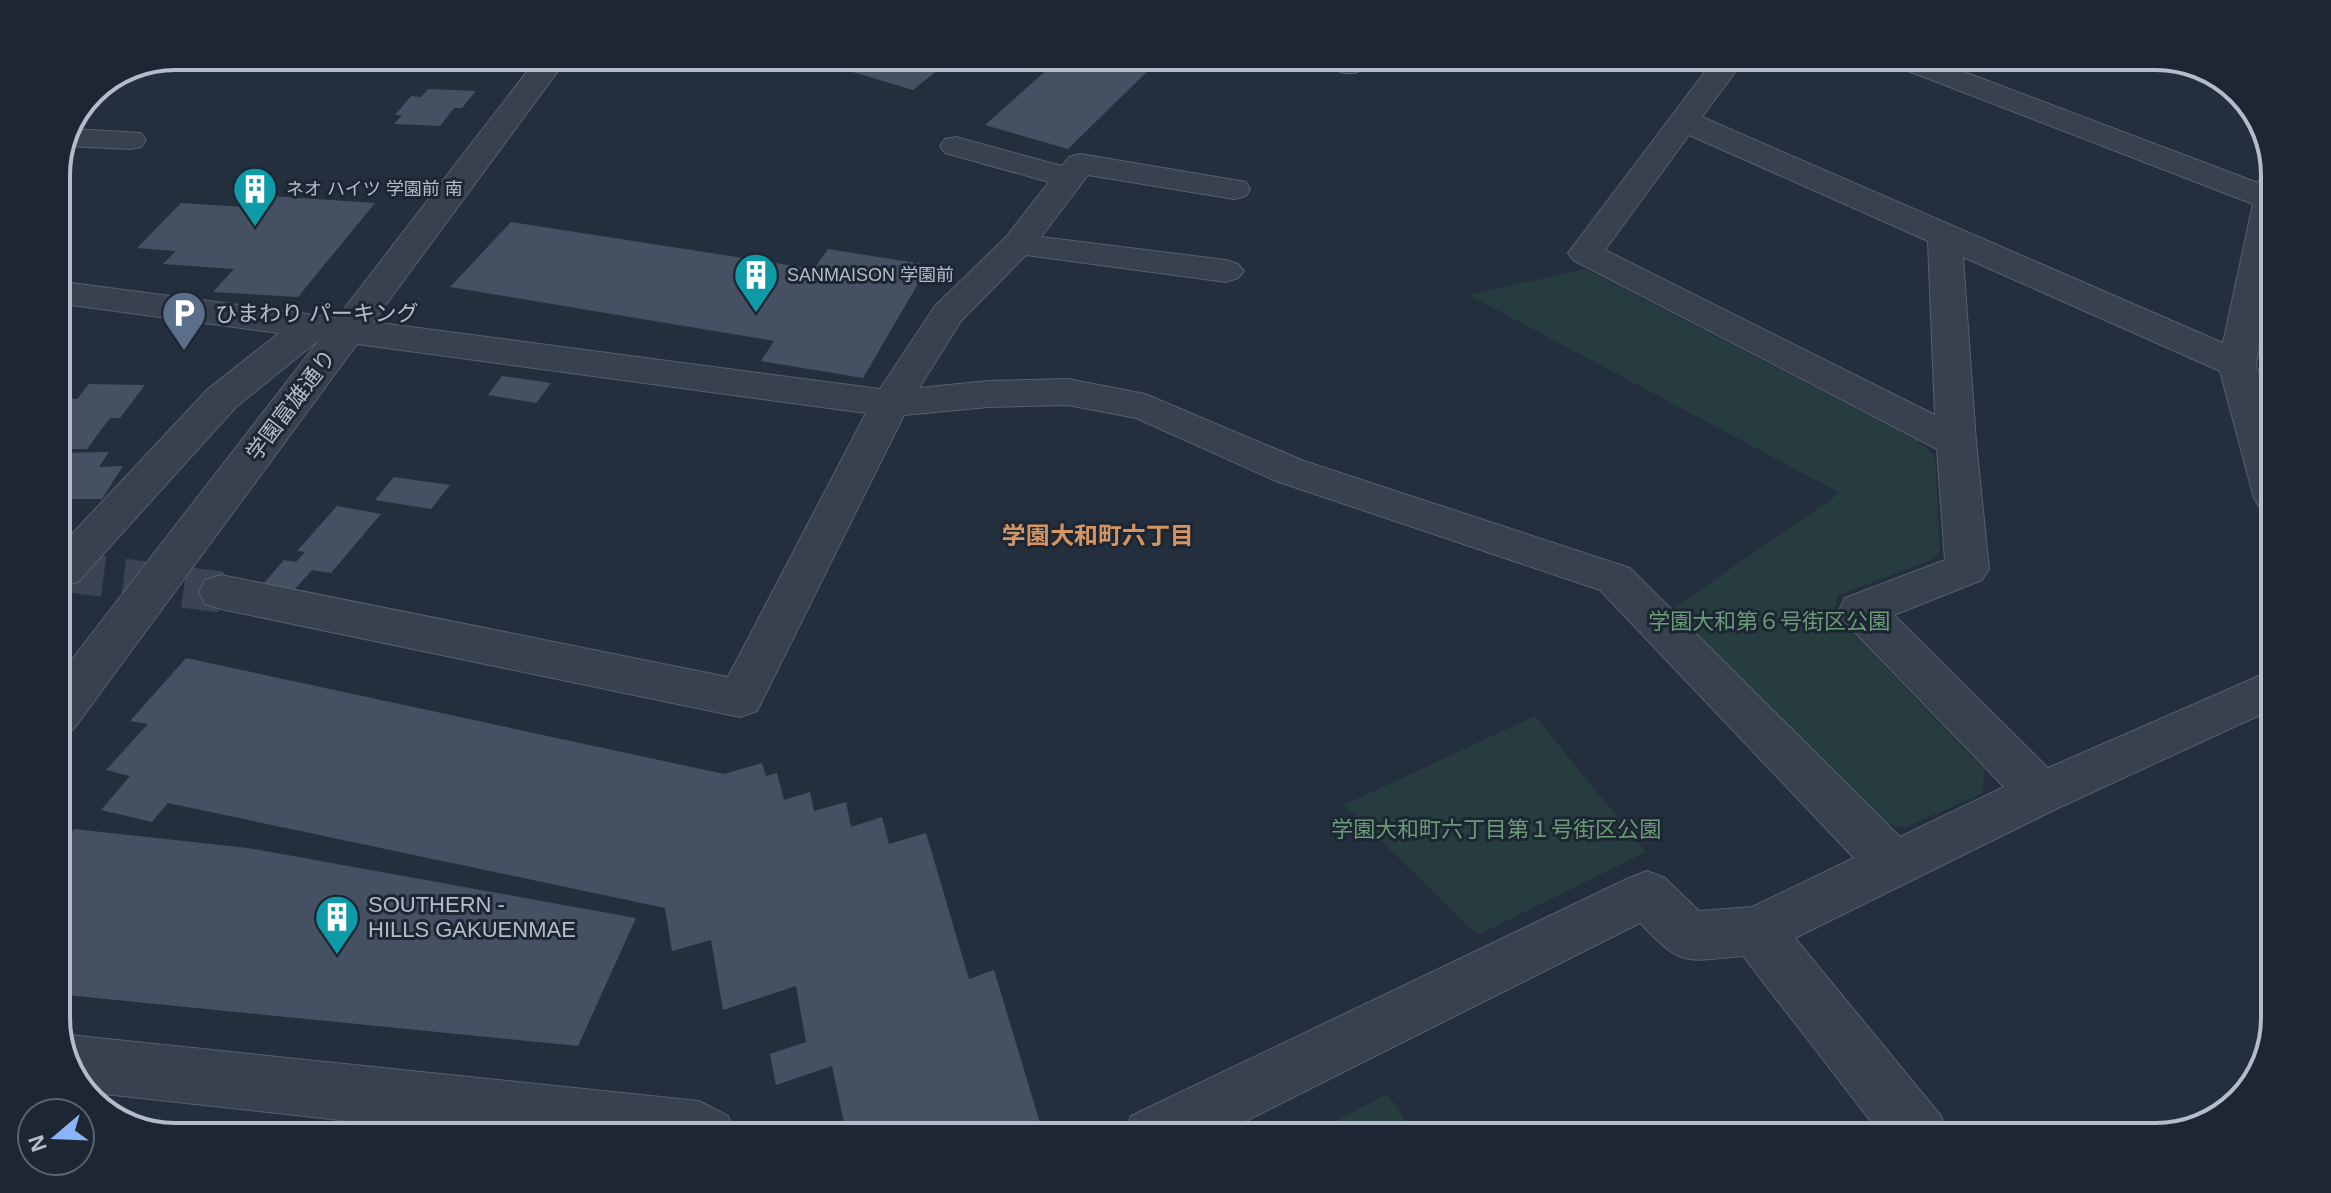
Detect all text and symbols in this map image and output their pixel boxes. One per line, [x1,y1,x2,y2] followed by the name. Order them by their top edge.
[231,165,279,228] building icon: ネオ ハイツ 学園前 南
[286,179,463,199] place label: ネオ ハイツ 学園前 南
[732,251,780,314] building icon: SANMAISON 学園前
[787,265,954,285] place label: SANMAISON 学園前
[160,289,208,352] parking icon: ひまわり パーキング
[215,301,418,326] place label: ひまわり パーキング
[241,345,341,465] street label: 学園富雄通り
[1002,522,1194,549] district label: 学園大和町六丁目
[1648,609,1890,634] park label: 学園大和第６号街区公園
[1331,817,1661,842] park label: 学園大和町六丁目第１号街区公園
[368,892,576,942] place label: SOUTHERN - HILLS GAKUENMAE
[313,893,361,956] building icon: SOUTHERN - HILLS GAKUENMAE
[16,1097,96,1177] north arrow
[23,1132,52,1155] text: N

